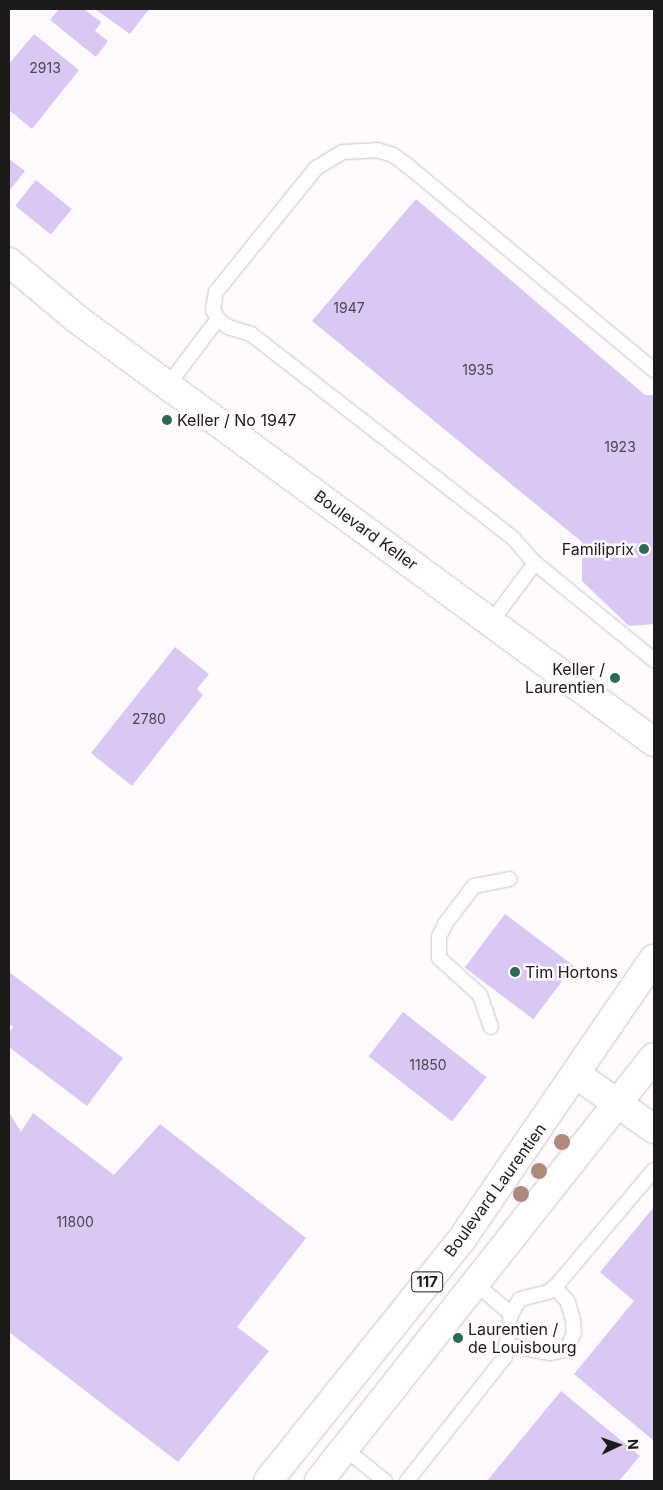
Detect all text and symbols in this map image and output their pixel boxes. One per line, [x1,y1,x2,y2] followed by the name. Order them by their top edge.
[29,60,61,76] house number: 2913
[333,300,365,316] house number: 1947
[462,362,494,378] house number: 1935
[177,410,296,430] place label: Keller / No 1947
[161,414,173,426] marker: Keller / No 1947
[604,439,636,455] house number: 1923
[311,486,421,574] street label: Boulevard Keller
[562,539,634,559] place label: Familiprix
[638,543,650,555] marker: Familiprix
[525,659,605,697] place label: Keller / Laurentien
[609,672,621,684] marker: Keller / Laurentien
[132,711,166,727] house number: 2780
[525,962,618,982] place label: Tim Hortons
[509,966,521,978] marker: Tim Hortons
[409,1057,447,1073] house number: 11850
[440,1120,550,1260] street label: Boulevard Laurentien
[56,1214,94,1230] house number: 11800
[411,1270,443,1294] road number: 117
[468,1319,576,1357] place label: Laurentien / de Louisbourg
[452,1332,464,1344] marker: Laurentien / de Louisbourg
[593,1420,643,1470] north arrow
[625,1438,642,1450] text: N

